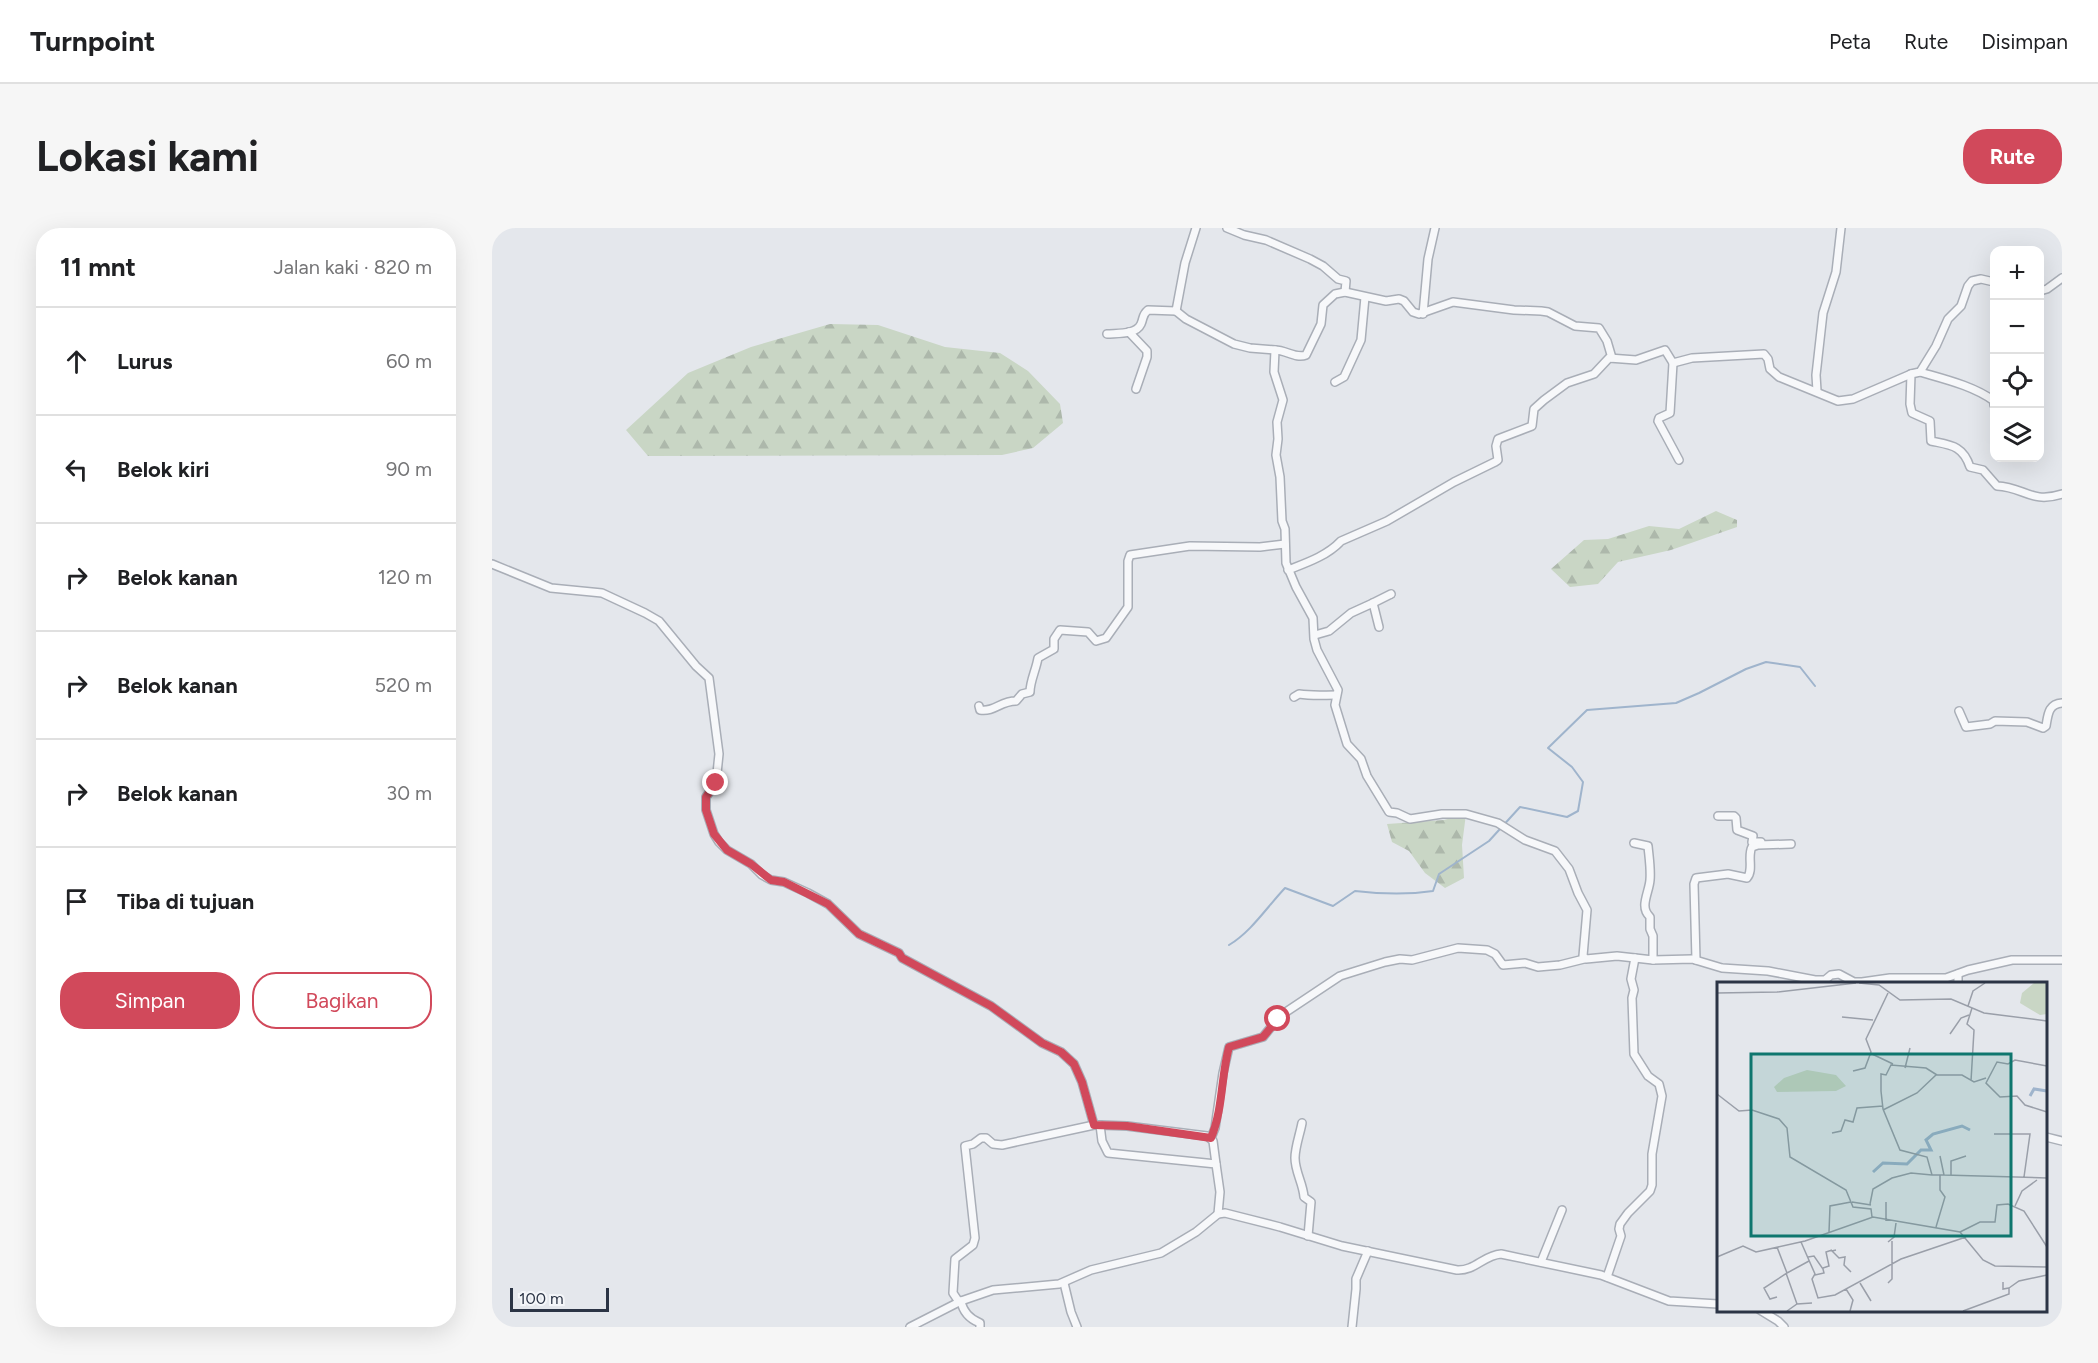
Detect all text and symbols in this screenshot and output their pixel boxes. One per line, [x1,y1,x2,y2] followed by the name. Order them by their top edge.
[30,24,155,58] text: Turnpoint
[1829,29,1871,54] text: Peta
[1904,29,1948,54] text: Rute
[1981,29,2068,54] text: Disimpan
[1963,129,2062,184] button: Rute
[36,131,259,182] text: Lokasi kami
[1990,246,2044,462] map controls
[1990,246,2044,300] button: +
[60,251,136,283] text: 11 mnt
[274,255,432,279] text: Jalan kaki · 820 m
[1990,300,2044,354] button: −
[60,345,93,378] icon: ahead
[117,348,172,375] text: Lurus
[386,349,432,373] text: 60 m
[1990,354,2044,408] button: locate
[1990,408,2044,462] button: layers
[60,453,93,486] icon: left
[117,456,210,483] text: Belok kiri
[386,457,432,481] text: 90 m
[60,561,93,594] icon: right
[117,564,238,591] text: Belok kanan
[378,565,432,589] text: 120 m
[60,669,93,702] icon: right
[117,672,238,699] text: Belok kanan
[375,673,432,697] text: 520 m
[702,769,728,795] route end
[60,777,93,810] icon: right
[117,780,238,807] text: Belok kanan
[386,781,432,805] text: 30 m
[60,885,93,918] icon: arrive
[117,888,254,915] text: Tiba di tujuan
[60,972,240,1029] button: Simpan
[252,972,432,1029] button: Bagikan
[1717,982,2047,1312] inset map
[1264,1005,1290,1031] route start
[510,1285,609,1312] scale bar
[519,1289,564,1308] text: 100 m

